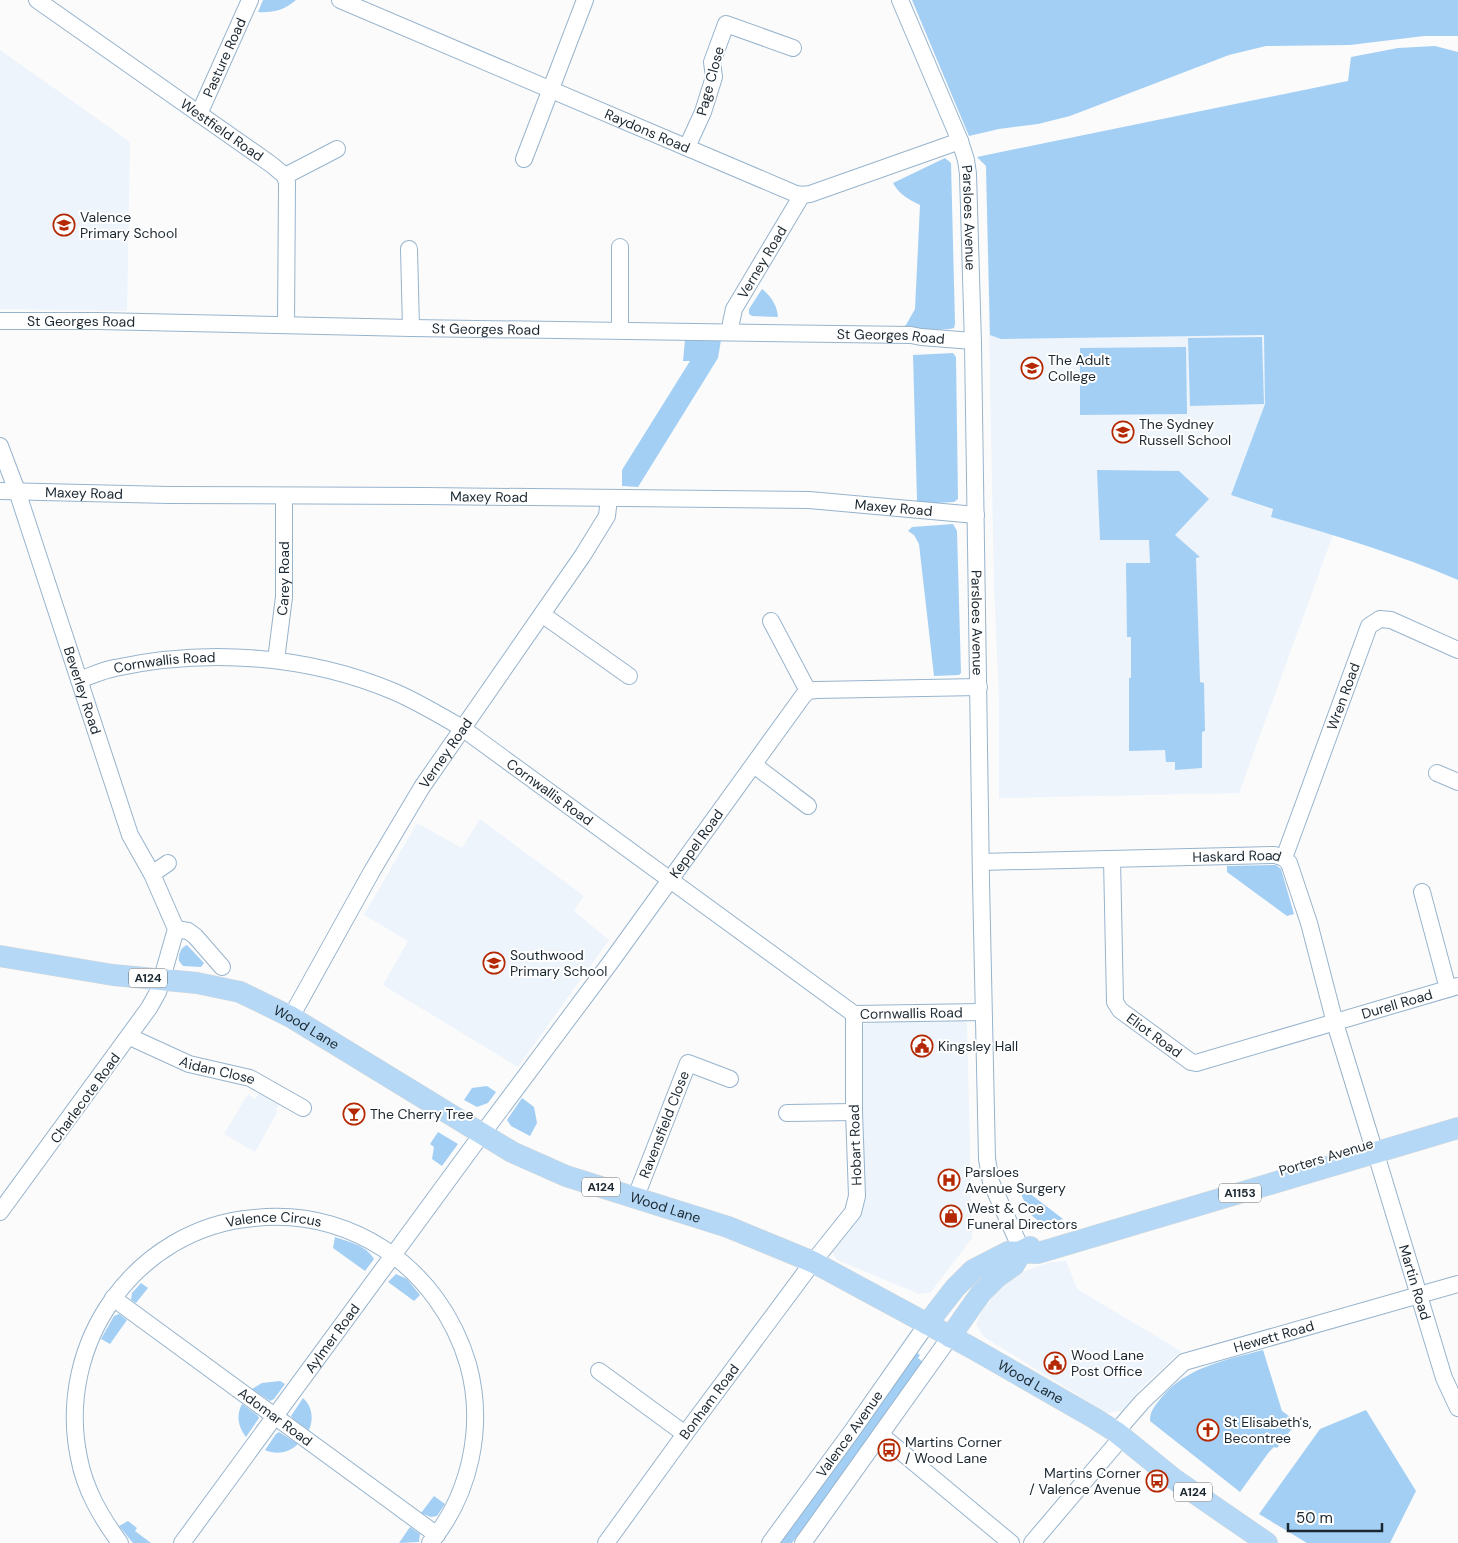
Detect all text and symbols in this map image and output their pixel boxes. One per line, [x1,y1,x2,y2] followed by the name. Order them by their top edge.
[199,15,250,100] street label: Pasture Road
[692,44,728,118] street label: Page Close
[177,95,267,165] street label: Westfield Road
[602,105,693,157] street label: Raydons Road
[958,164,980,271] street label: Parsloes Avenue
[80,208,177,242] place label: Valence Primary School
[52,213,76,237] school or university icon: Valence Primary School
[733,222,791,302] street label: Verney Road
[27,312,135,331] street label: St Georges Road
[432,319,540,339] street label: St Georges Road
[837,325,945,348] street label: St Georges Road
[1048,351,1110,385] place label: The Adult College
[1020,356,1044,380] school or university icon: The Adult College
[1139,415,1231,449] place label: The Sydney Russell School
[1111,420,1135,444] school or university icon: The Sydney Russell School
[45,483,123,503] street label: Maxey Road
[450,487,528,506] street label: Maxey Road
[854,495,933,520] street label: Maxey Road
[273,541,293,617] street label: Carey Road
[967,570,987,675] street label: Parsloes Avenue
[60,644,105,737] street label: Beverley Road
[112,648,216,677] street label: Cornwallis Road
[1323,660,1364,733] street label: Wren Road
[415,714,476,792] street label: Verney Road
[503,754,596,830] street label: Cornwallis Road
[665,806,727,882] street label: Keppel Road
[1192,846,1284,866] street label: Haskard Road
[510,946,607,980] place label: Southwood Primary School
[482,951,506,975] school or university icon: Southwood Primary School
[129,968,167,988] road number: A124
[1359,985,1435,1023] street label: Durell Road
[271,1001,343,1053] street label: Wood Lane
[860,1003,963,1023] street label: Cornwallis Road
[1123,1009,1186,1061] street label: Eliot Road
[910,1034,934,1058] public building icon: Kingsley Hall
[938,1037,1018,1055] place label: Kingsley Hall
[46,1049,124,1147] street label: Charlecote Road
[177,1052,259,1088] street label: Aidan Close
[635,1068,693,1181] street label: Ravensfield Close
[342,1102,366,1126] bar icon: The Cherry Tree
[845,1104,865,1186] street label: Hobart Road
[370,1105,473,1123] place label: The Cherry Tree
[1277,1134,1376,1180] street label: Porters Avenue
[965,1163,1066,1197] place label: Parsloes Avenue Surgery
[937,1168,961,1192] hospital icon: Parsloes Avenue Surgery
[582,1178,620,1196] road number: A124
[1219,1184,1261,1202] road number: A1153
[628,1188,703,1227] street label: Wood Lane
[967,1199,1078,1233] place label: West & Coe Funeral Directors
[939,1204,963,1228] shop icon: West & Coe Funeral Directors
[224,1208,324,1231] street label: Valence Circus
[1395,1242,1435,1322] street label: Martin Road
[301,1300,364,1376] street label: Aylmer Road
[1231,1316,1316,1356] street label: Hewett Road
[1071,1346,1144,1380] place label: Wood Lane Post Office
[1043,1351,1067,1375] public building icon: Wood Lane Post Office
[995,1356,1067,1408] street label: Wood Lane
[675,1360,743,1443] street label: Bonham Road
[235,1384,316,1450] street label: Adomar Road
[812,1387,887,1481] street label: Valence Avenue
[1224,1413,1312,1447] place label: St Elisabeth's, Becontree
[1196,1418,1220,1442] church icon: St Elisabeth's, Becontree
[905,1433,1002,1467] place label: Martins Corner / Wood Lane
[877,1438,901,1462] bus stop icon: Martins Corner / Wood Lane
[1029,1464,1141,1498] place label: Martins Corner / Valence Avenue
[1145,1469,1169,1493] bus stop icon: Martins Corner / Valence Avenue
[1174,1482,1212,1501] road number: A124
[1288,1500,1382,1532] scale bar
[1296,1508,1333,1528] text: 50 m

